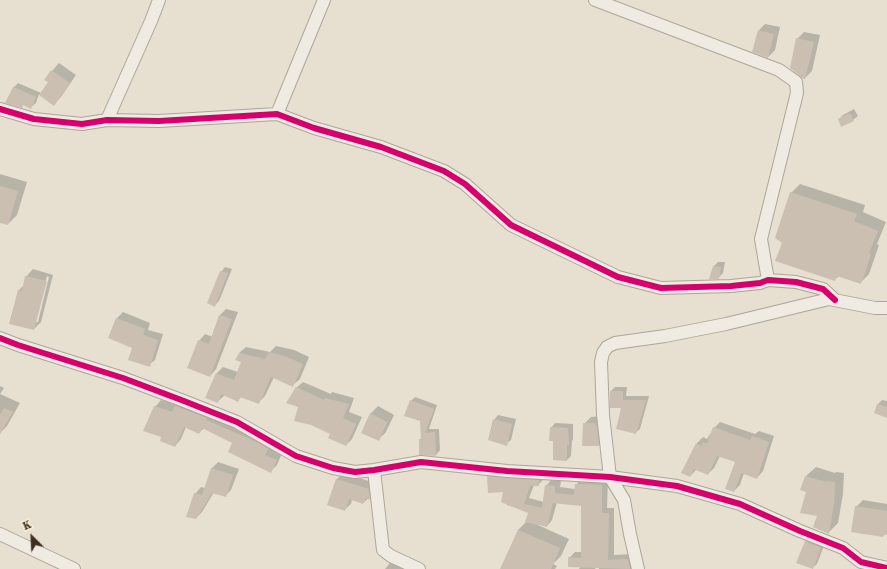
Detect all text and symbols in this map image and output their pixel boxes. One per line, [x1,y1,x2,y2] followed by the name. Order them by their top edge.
[12,517,52,557] north arrow
[20,517,33,534] text: K

